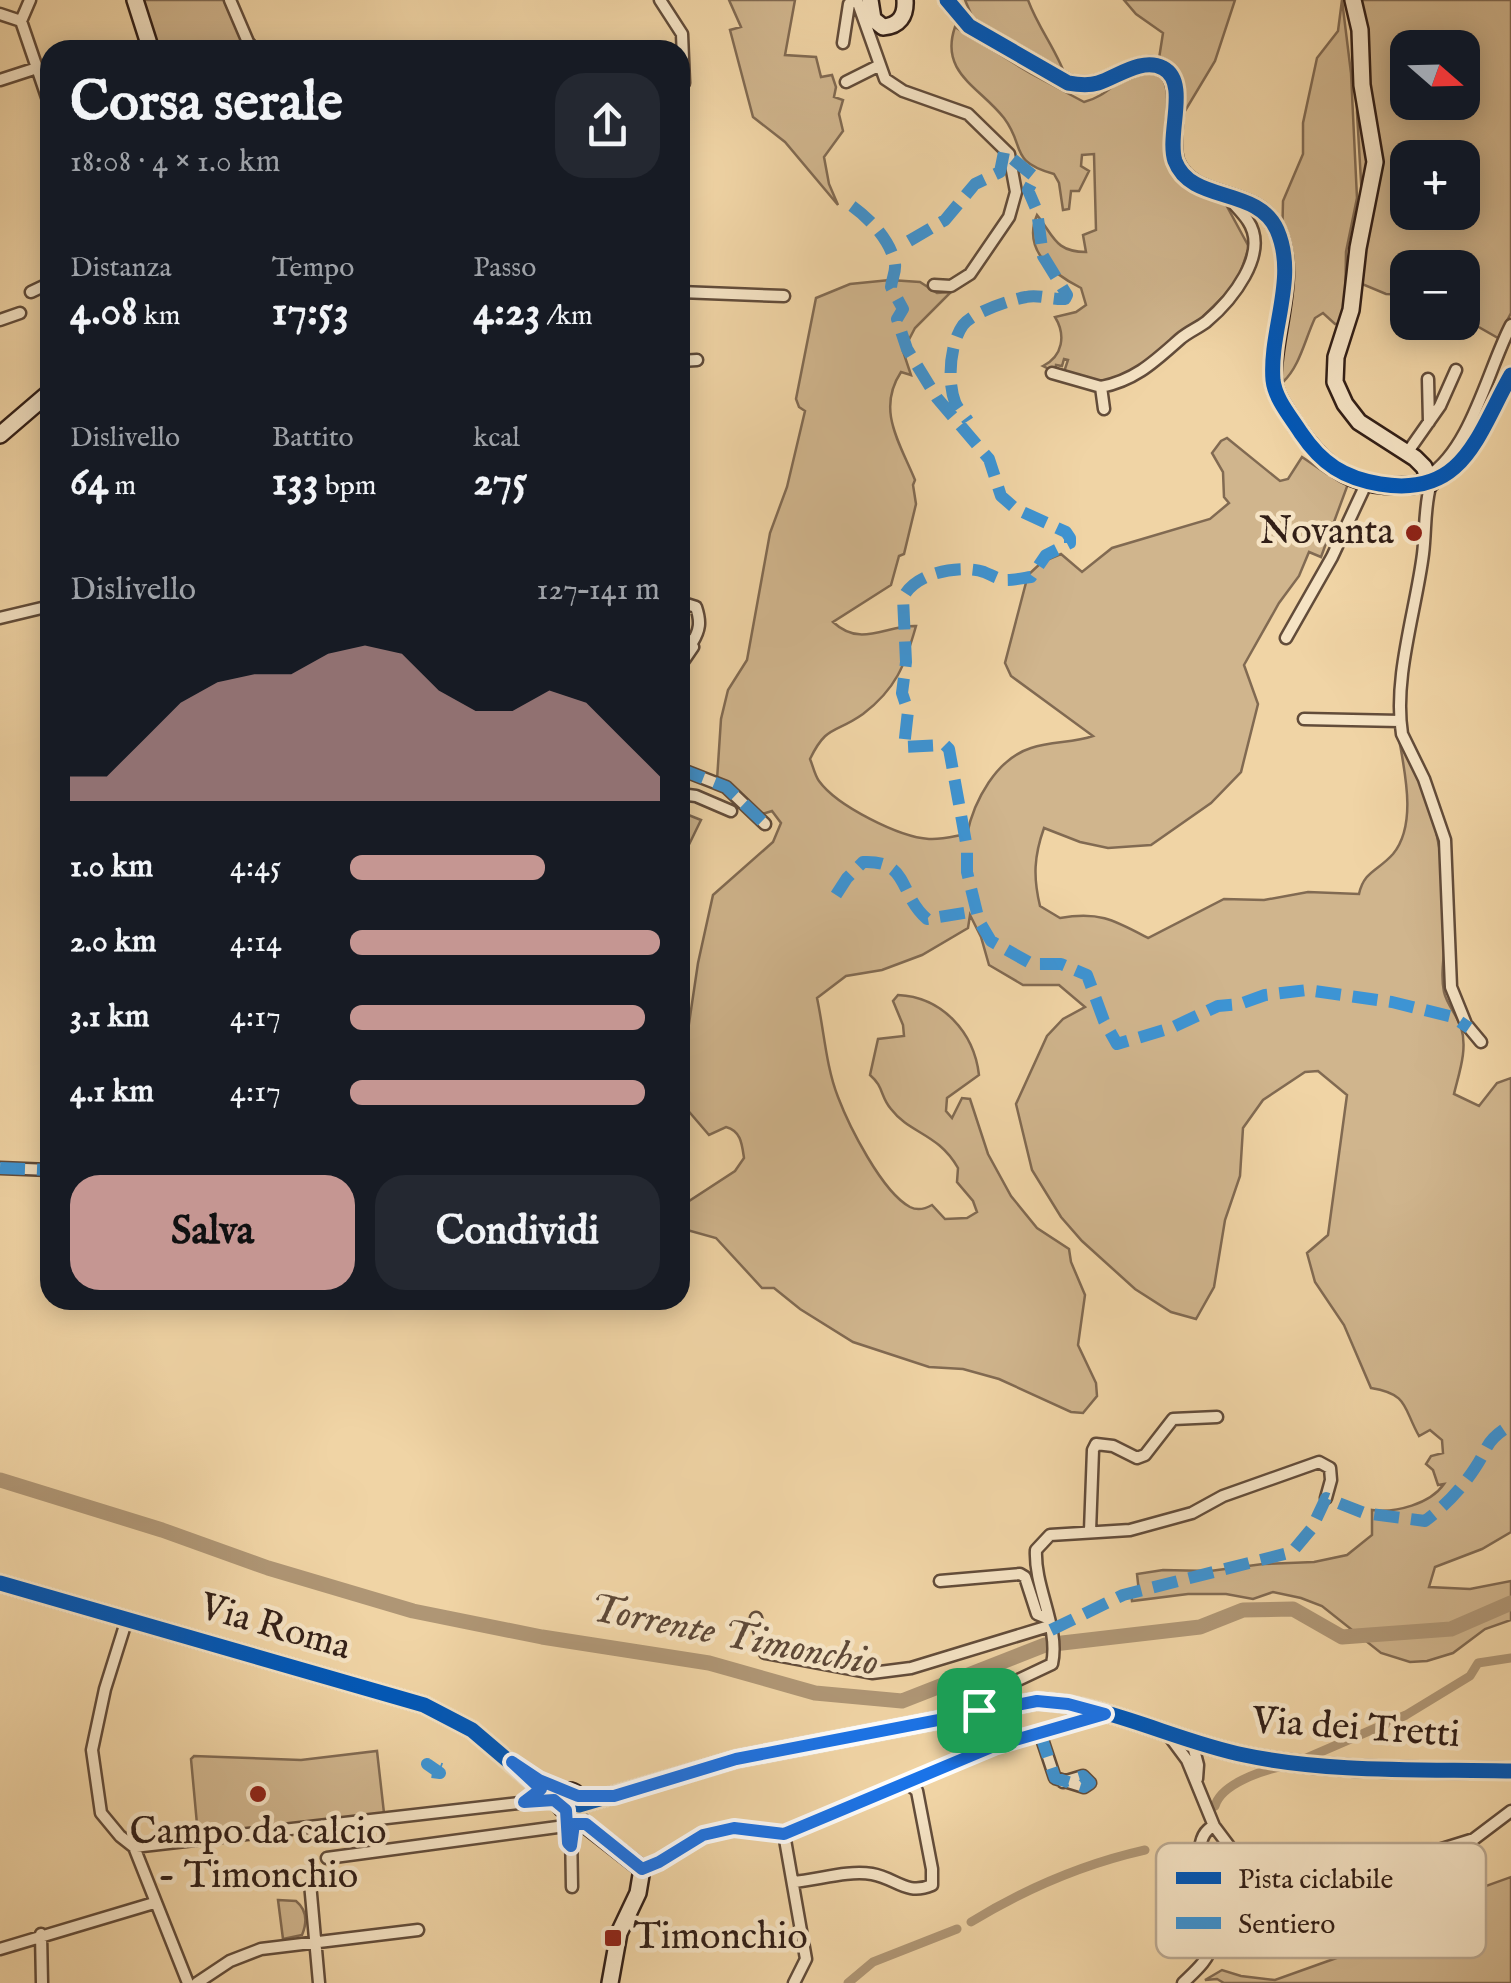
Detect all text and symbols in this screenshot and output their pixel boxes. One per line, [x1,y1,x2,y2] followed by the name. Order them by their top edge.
[1390,30,1480,120] north arrow
[1390,30,1480,340] map controls
[70,69,343,139] text: Corsa serale
[555,73,660,178] button: share
[1390,140,1480,230] button: +
[70,142,280,183] text: 18:08 · 4 × 1.0 km
[1390,250,1480,340] button: −
[70,251,172,286] text: Distanza
[272,251,354,286] text: Tempo
[473,251,536,286] text: Passo
[70,286,138,339] text: 4.08
[272,286,349,339] text: 17:53
[473,286,540,339] text: 4:23
[138,299,180,334] text: km
[540,299,593,334] text: /km
[70,421,180,456] text: Dislivello
[272,421,354,456] text: Battito
[473,421,520,456] text: kcal
[70,456,108,509] text: 64
[272,456,319,509] text: 133
[473,456,527,509] text: 275
[108,469,136,504] text: m
[319,469,377,504] text: bpm
[1259,509,1395,557] place label: Novanta
[1403,522,1425,544] marker: Novanta
[70,570,196,611] text: Dislivello
[537,570,660,611] text: 127–141 m
[70,847,153,888] text: 1.0 km
[230,847,281,888] text: 4:45
[70,922,156,963] text: 2.0 km
[230,922,282,963] text: 4:14
[70,997,150,1038] text: 3.1 km
[230,997,281,1038] text: 4:17
[70,1072,154,1113] text: 4.1 km
[230,1072,281,1113] text: 4:17
[70,1175,355,1290] button: Salva
[375,1175,660,1290] button: Condividi
[193,1583,357,1673] street label: Via Roma
[585,1584,883,1690] water label: Torrente Timonchio
[937,1668,1022,1753] pin
[952,1683,1007,1738] icon: arrive
[1249,1698,1462,1760] street label: Via dei Tretti
[247,1783,269,1805] marker: Campo da calcio - Timonchio
[129,1809,387,1901] place label: Campo da calcio - Timonchio
[1156,1843,1486,1958] legend
[1238,1863,1393,1898] text: Pista ciclabile
[1238,1908,1335,1943] text: Sentiero
[633,1914,808,1962] place label: Timonchio
[602,1927,624,1949] marker: Timonchio

